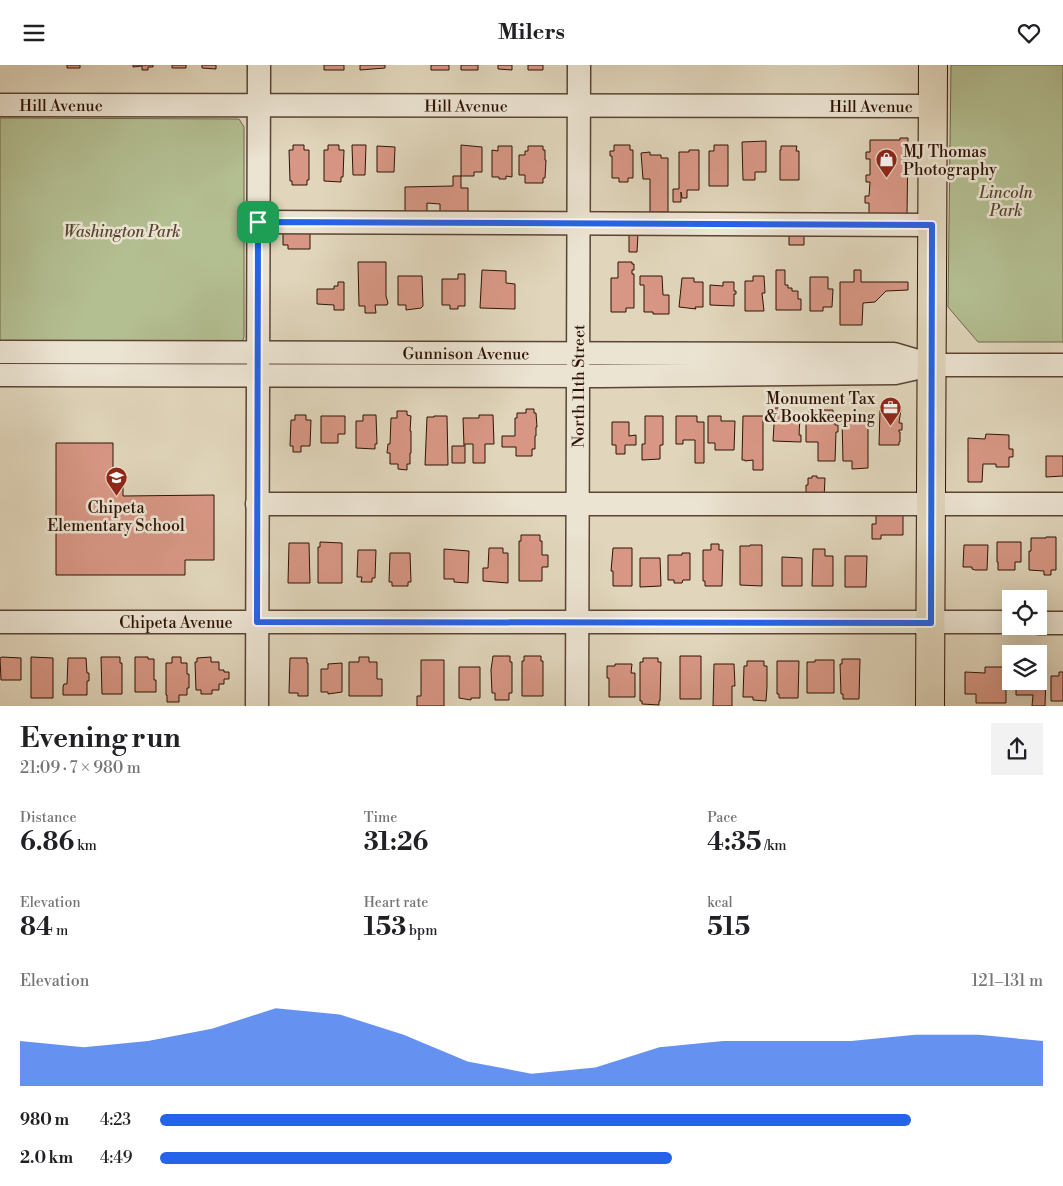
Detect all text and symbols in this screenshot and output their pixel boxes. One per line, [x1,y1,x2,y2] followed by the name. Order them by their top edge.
[20,19,48,47] icon: menu
[498,19,565,46] text: Milers
[1015,19,1043,47] icon: heart
[19,96,103,116] street label: Hill Avenue
[424,96,508,117] street label: Hill Avenue
[829,97,913,117] street label: Hill Avenue
[903,142,997,180] place label: MJ Thomas Photography
[875,148,899,179] shop icon: MJ Thomas Photography
[978,183,1034,221] park label: Lincoln Park
[237,201,279,243] pin
[244,208,272,236] icon: arrive
[63,222,181,242] park label: Washington Park
[569,324,589,448] street label: North 11th Street
[402,344,529,364] street label: Gunnison Avenue
[765,389,876,427] place label: Monument Tax & Bookkeeping
[879,395,903,426] office icon: Monument Tax & Bookkeeping
[104,466,128,497] school or university icon: Chipeta Elementary School
[47,498,185,536] place label: Chipeta Elementary School
[1002,590,1047,690] map controls
[1002,590,1047,635] button: locate
[119,613,233,633] street label: Chipeta Avenue
[1002,645,1047,690] button: layers
[20,721,181,756] text: Evening run
[991,723,1043,775] button: share
[20,758,141,778] text: 21:09 · 7 × 980 m
[20,809,77,827] text: Distance
[364,809,397,827] text: Time
[707,809,737,827] text: Pace
[20,827,74,858] text: 6.86
[364,827,428,858] text: 31:26
[707,827,761,858] text: 4:35
[74,837,97,855] text: km
[761,837,787,855] text: /km
[20,894,81,912] text: Elevation
[364,894,428,912] text: Heart rate
[707,894,733,912] text: kcal
[20,912,53,943] text: 84
[364,912,406,943] text: 153
[707,912,750,943] text: 515
[53,922,68,940] text: m
[406,922,437,940] text: bpm
[20,971,89,991] text: Elevation
[971,971,1043,991] text: 121–131 m
[20,1110,69,1130] text: 980 m
[100,1110,131,1130] text: 4:23
[20,1148,73,1168] text: 2.0 km
[100,1148,132,1168] text: 4:49

